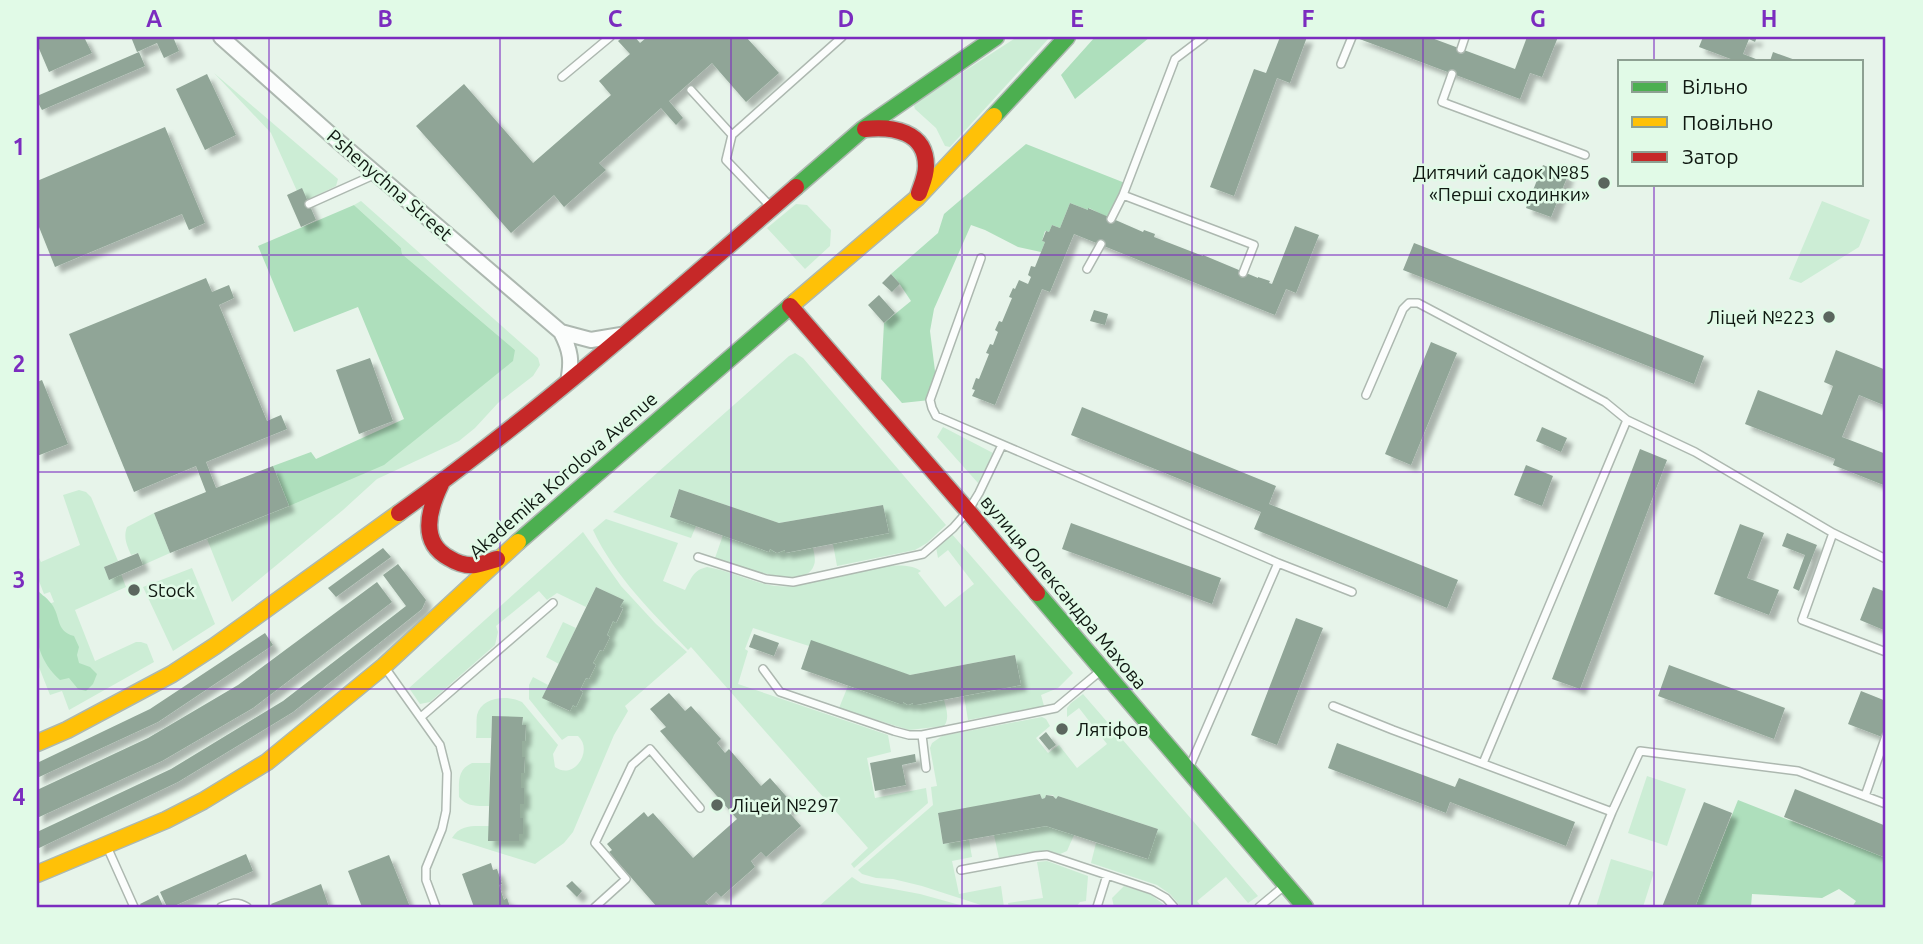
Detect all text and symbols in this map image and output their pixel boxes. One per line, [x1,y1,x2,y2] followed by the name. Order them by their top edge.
[146,6,162,31] text: A
[377,6,393,31] text: B
[608,6,623,31] text: C
[838,6,854,31] text: D
[1070,6,1084,31] text: E
[1302,6,1315,31] text: F
[1530,6,1546,31] text: G
[1761,6,1777,31] text: H
[1618,60,1864,186] legend
[1682,74,1748,98] text: Вільно
[1682,110,1773,134] text: Повільно
[323,125,457,246] street label: Pshenychna Street
[13,134,25,159] text: 1
[1682,144,1738,168] text: Затор
[1413,161,1590,205] place label: Дитячий садок №85 «Перші сходинки»
[1596,175,1612,191] marker: Дитячий садок №85 «Перші сходинки»
[1707,306,1815,328] place label: Ліцей №223
[1821,309,1837,325] marker: Ліцей №223
[13,351,25,376] text: 2
[464,387,662,563] street label: Akademika Korolova Avenue
[977,491,1151,693] street label: вулиця Олександра Махова
[13,567,25,592] text: 3
[148,579,195,601] place label: Stock
[126,582,142,598] marker: Stock
[1076,718,1148,740] place label: Лятіфов
[1054,721,1070,737] marker: Лятіфов
[13,784,26,809] text: 4
[731,794,839,816] place label: Ліцей №297
[709,797,725,813] marker: Ліцей №297

